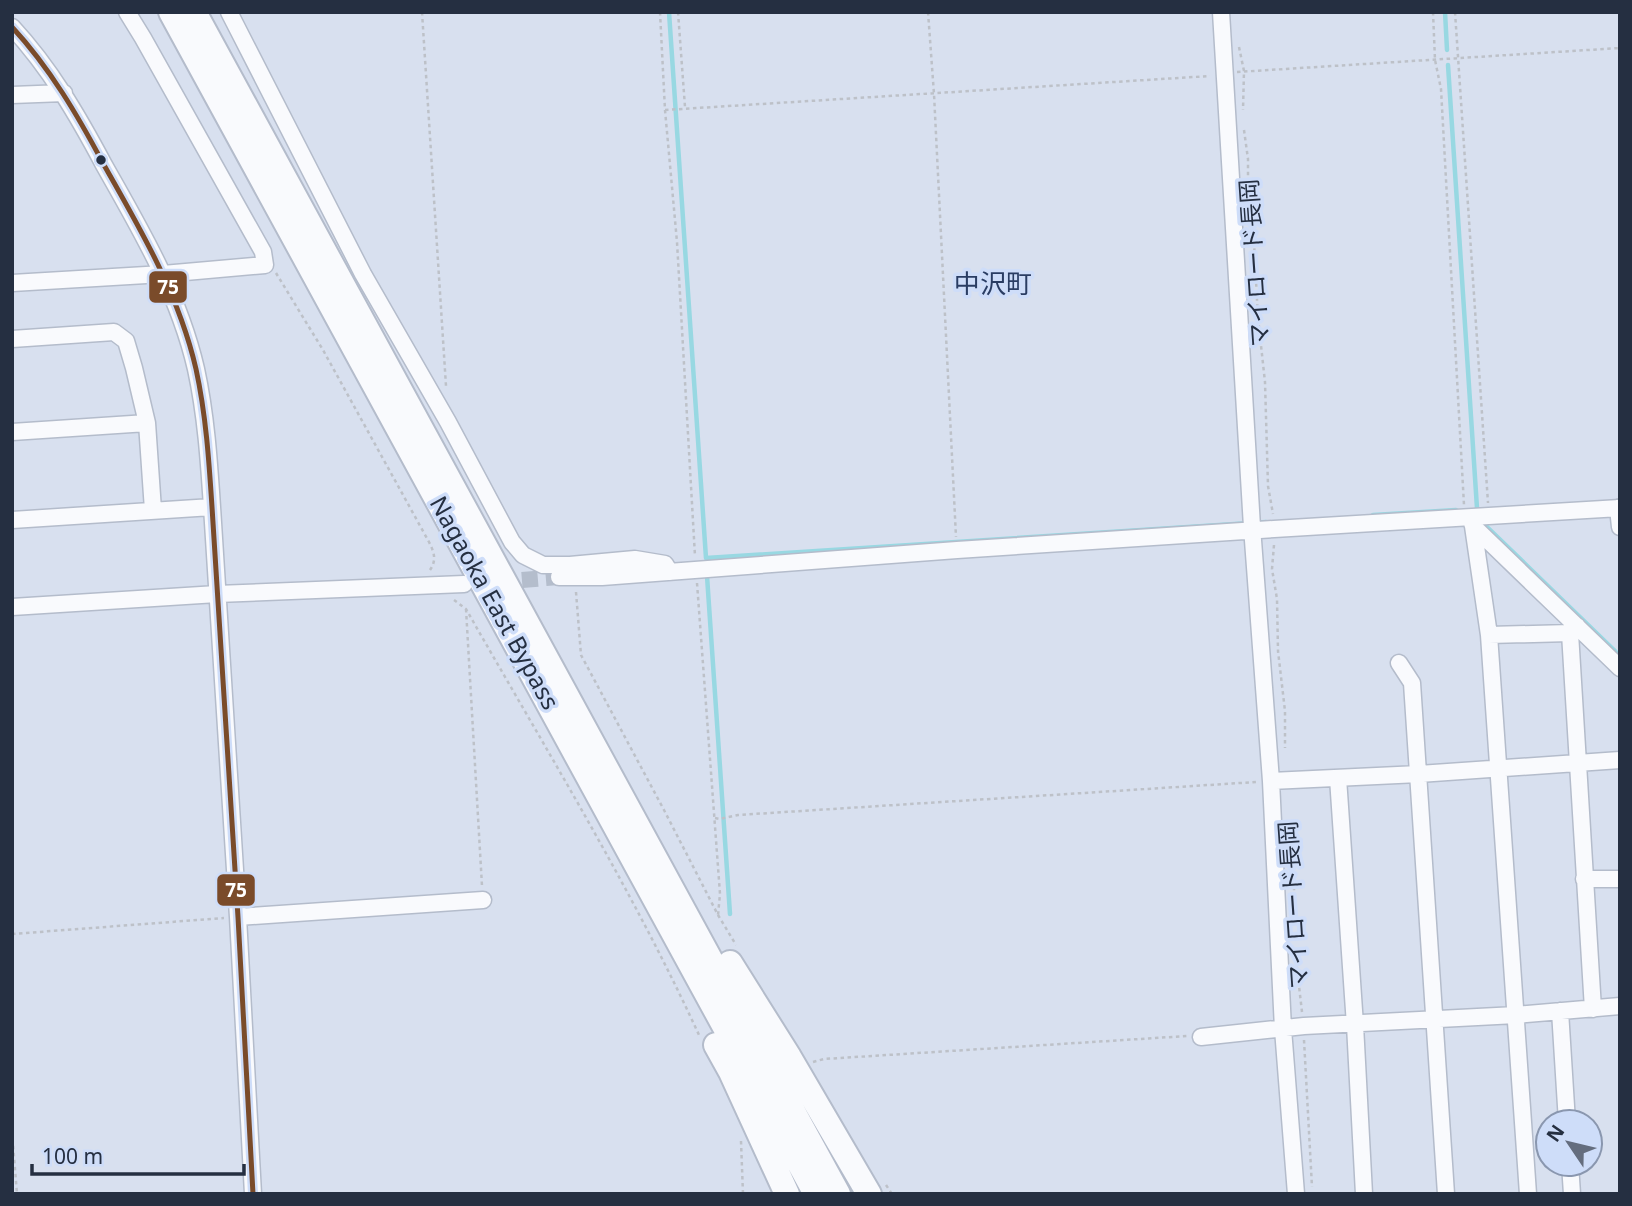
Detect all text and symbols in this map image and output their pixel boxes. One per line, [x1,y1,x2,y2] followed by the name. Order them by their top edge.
[94,153,108,167] unlabelled marker
[1231,178,1276,348] street label: マイロード長岡
[954,265,1032,301] district label: 中沢町
[148,270,188,304] line badge: 75
[157,274,179,300] text: 75
[423,490,568,715] street label: Nagaoka East Bypass
[1270,820,1315,990] street label: マイロード長岡
[216,873,256,907] line badge: 75
[225,877,247,903] text: 75
[1534,1108,1604,1178] north arrow
[1540,1119,1570,1147] text: N
[32,1132,243,1176] scale bar
[42,1142,103,1170] text: 100 m

